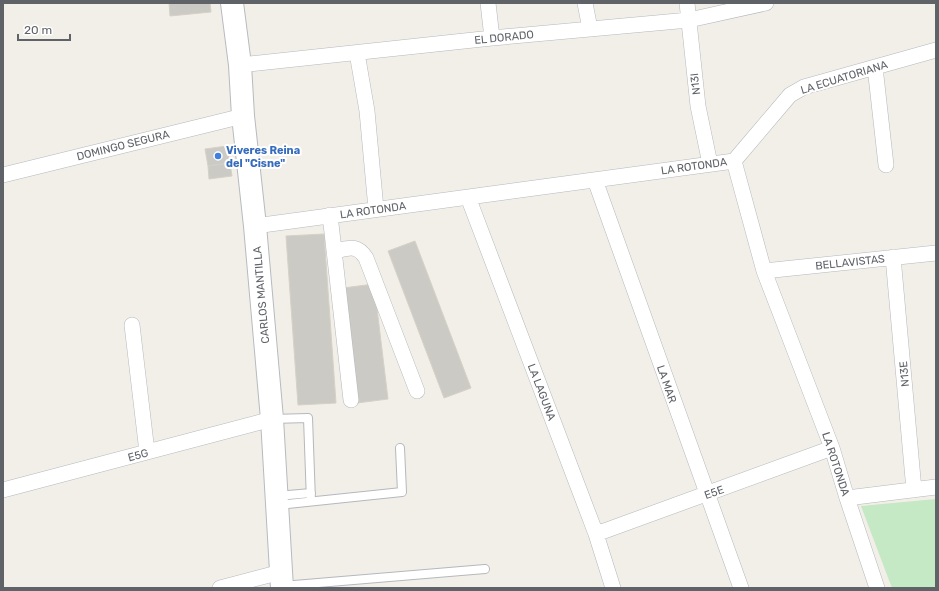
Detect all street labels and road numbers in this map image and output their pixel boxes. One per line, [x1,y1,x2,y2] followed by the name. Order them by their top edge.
[474,28,535,47] street label: EL DORADO
[799,58,890,97] street label: LA ECUATORIANA
[688,72,703,96] street label: N13I
[75,128,172,163] street label: DOMINGO SEGURA
[660,155,729,178] street label: LA ROTONDA
[339,199,408,222] street label: LA ROTONDA
[251,245,272,344] street label: CARLOS MANTILLA
[815,252,886,273] street label: BELLAVISTAS
[897,360,912,387] street label: N13E
[525,362,559,423] street label: LA LAGUNA
[654,363,679,405] street label: LA MAR
[819,430,852,498] street label: LA ROTONDA
[126,447,150,464] street label: E5G
[703,483,726,502] street label: E5E

